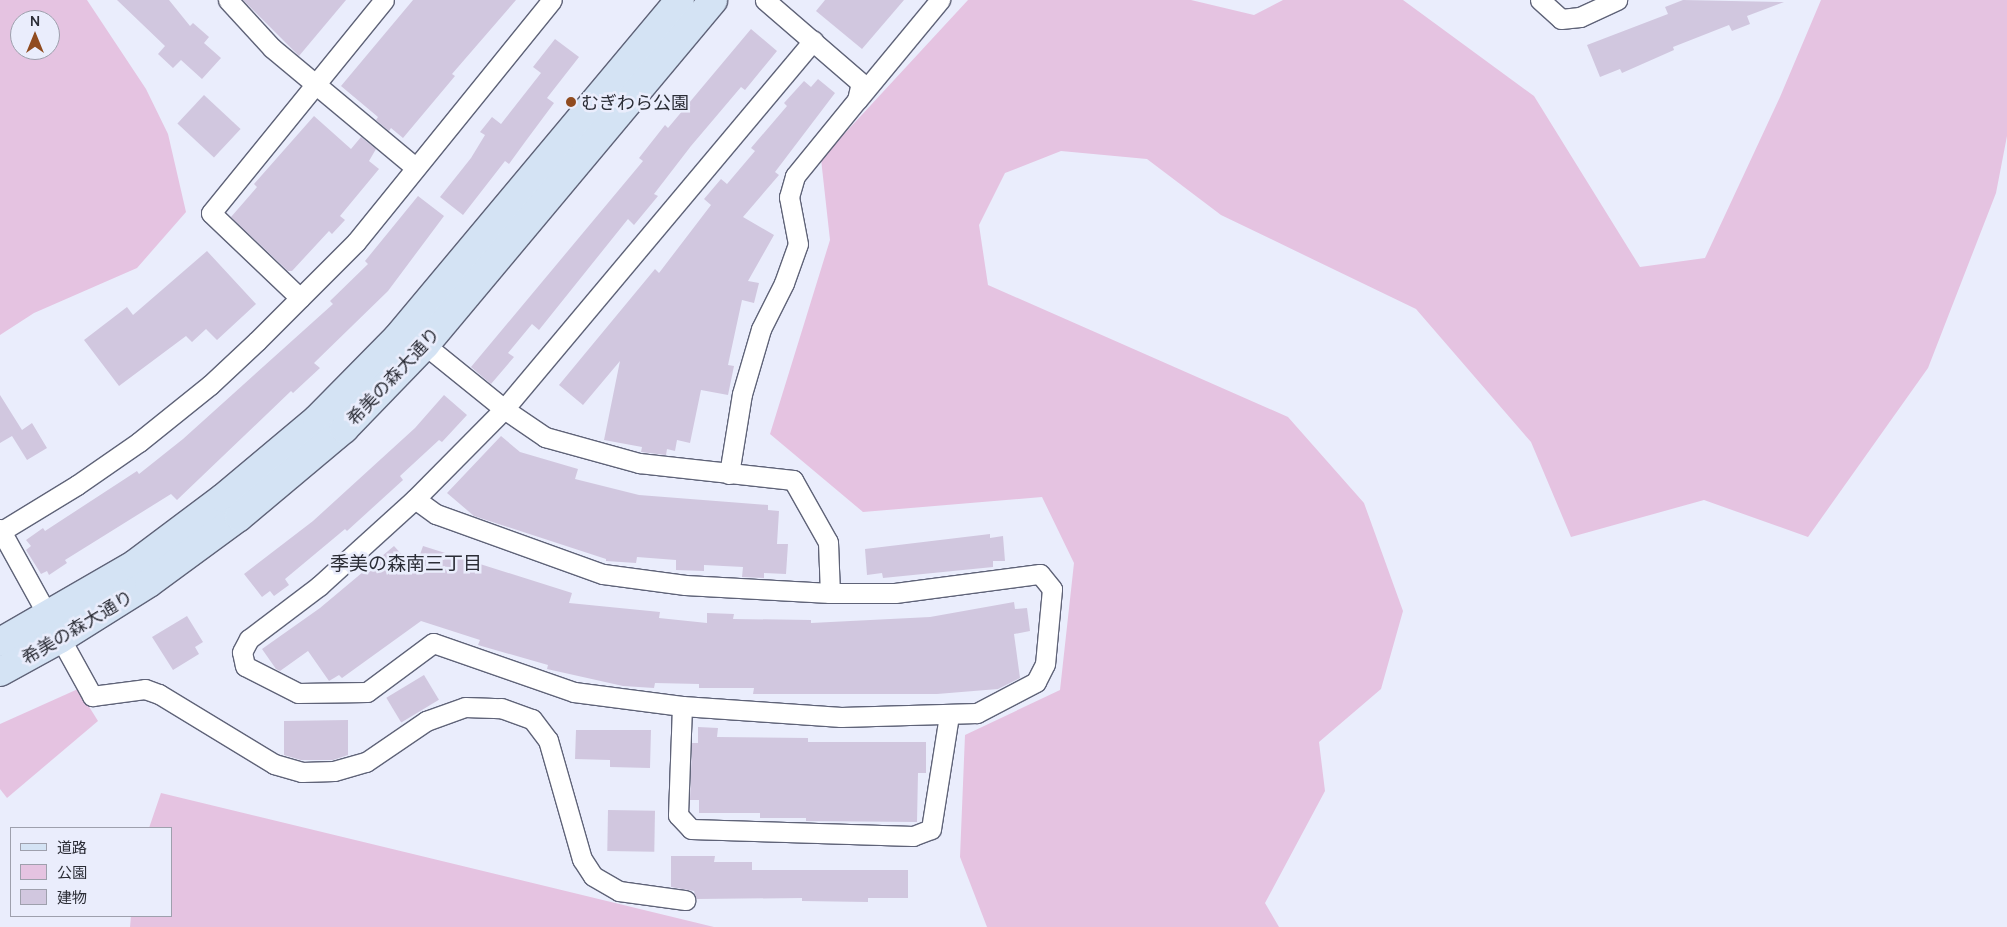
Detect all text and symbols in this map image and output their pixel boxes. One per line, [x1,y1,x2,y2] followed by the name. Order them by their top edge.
[10,10,60,60] north arrow
[30,11,40,30] text: N
[581,91,689,113] place label: むぎわら公園
[565,96,577,108] marker: むぎわら公園
[342,323,444,429] street label: 希美の森大通り
[330,553,482,575] district label: 季美の森南三丁目
[17,585,137,669] street label: 希美の森大通り
[10,827,172,917] legend
[57,837,87,858] text: 道路
[57,862,87,883] text: 公園
[57,887,87,908] text: 建物

